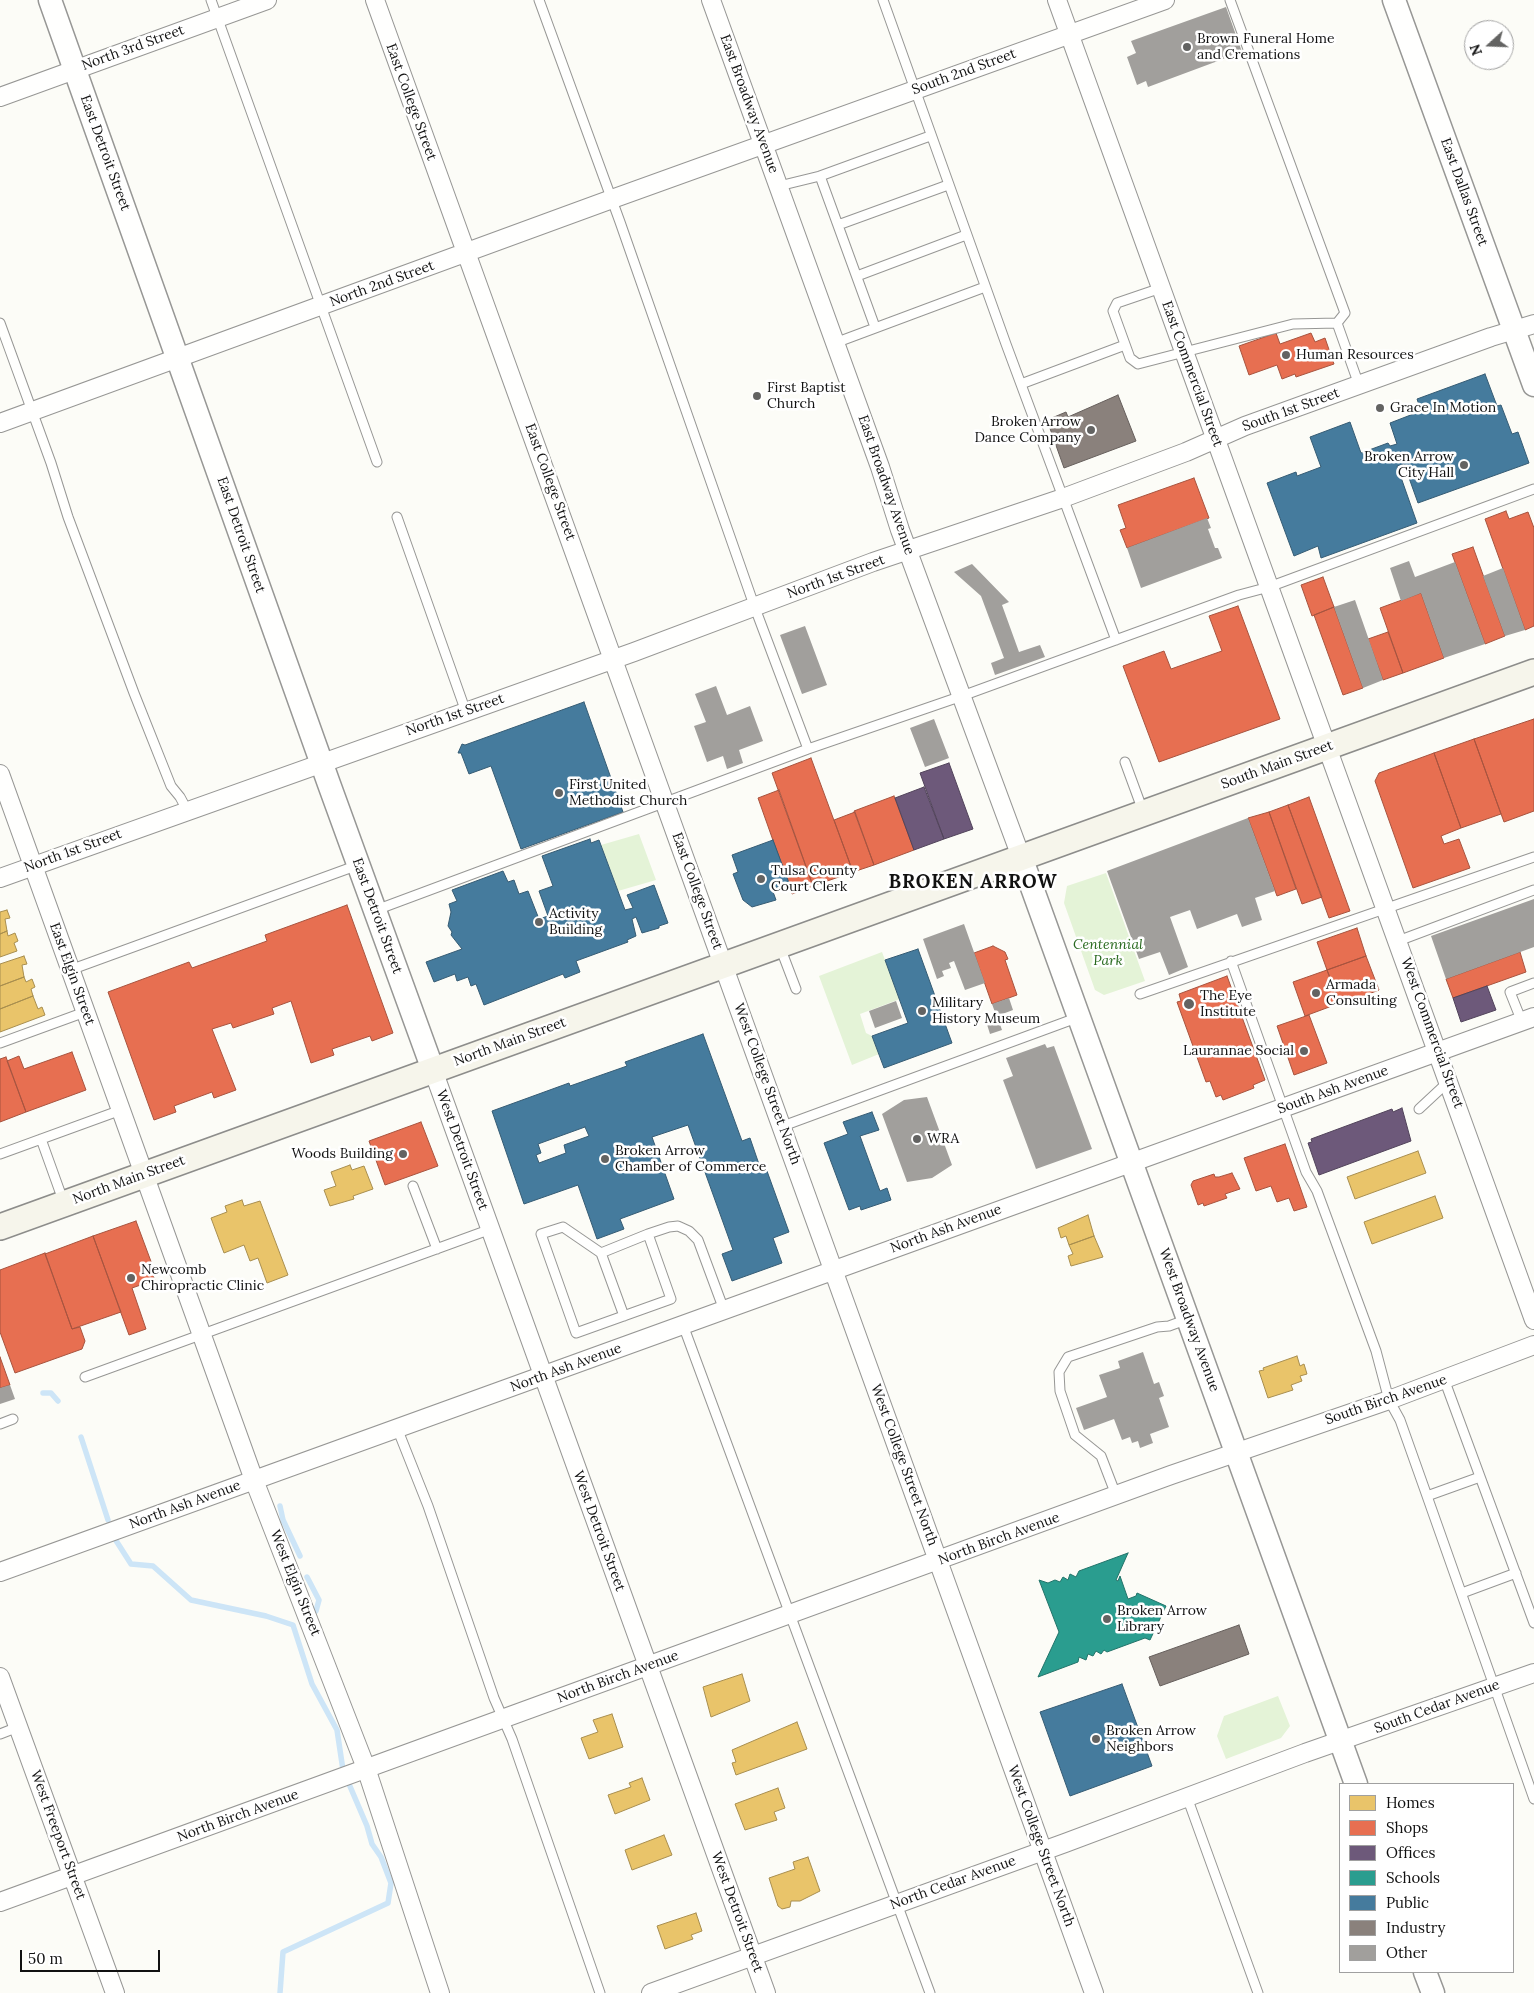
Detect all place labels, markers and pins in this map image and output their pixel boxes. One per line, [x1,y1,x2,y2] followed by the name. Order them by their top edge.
[1197,31,1335,64] place label: Brown Funeral Home and Cremations
[1181,41,1193,53] marker: Brown Funeral Home and Cremations
[1296,347,1414,363] place label: Human Resources
[1280,349,1292,361] marker: Human Resources
[767,380,846,412] place label: First Baptist Church
[751,390,763,402] marker: First Baptist Church
[1390,400,1496,416] place label: Grace In Motion
[1374,402,1386,414] marker: Grace In Motion
[974,414,1081,447] place label: Broken Arrow Dance Company
[1085,424,1097,436] marker: Broken Arrow Dance Company
[1364,449,1454,482] place label: Broken Arrow City Hall
[1458,459,1470,471] marker: Broken Arrow City Hall
[569,777,687,810] place label: First United Methodist Church
[553,787,565,799] marker: First United Methodist Church
[771,863,857,896] place label: Tulsa County Court Clerk
[755,873,767,885] marker: Tulsa County Court Clerk
[549,906,602,939] place label: Activity Building
[533,916,545,928] marker: Activity Building
[1326,977,1397,1010] place label: Armada Consulting
[1310,987,1322,999] marker: Armada Consulting
[1200,988,1256,1020] place label: The Eye Institute
[932,995,1040,1028] place label: Military History Museum
[1182,997,1196,1011] marker: The Eye Institute
[916,1005,928,1017] marker: Military History Museum
[1183,1043,1294,1059] place label: Laurannae Social
[1298,1045,1310,1057] marker: Laurannae Social
[927,1131,959,1147] place label: WRA
[911,1133,923,1145] marker: WRA
[615,1143,766,1176] place label: Broken Arrow Chamber of Commerce
[291,1146,393,1162] place label: Woods Building
[397,1148,409,1160] marker: Woods Building
[599,1153,611,1165] marker: Broken Arrow Chamber of Commerce
[141,1262,264,1294] place label: Newcomb Chiropractic Clinic
[125,1272,137,1284] marker: Newcomb Chiropractic Clinic
[1117,1603,1207,1635] place label: Broken Arrow Library
[1101,1613,1113,1625] marker: Broken Arrow Library
[1106,1723,1196,1755] place label: Broken Arrow Neighbors
[1090,1733,1102,1745] marker: Broken Arrow Neighbors

